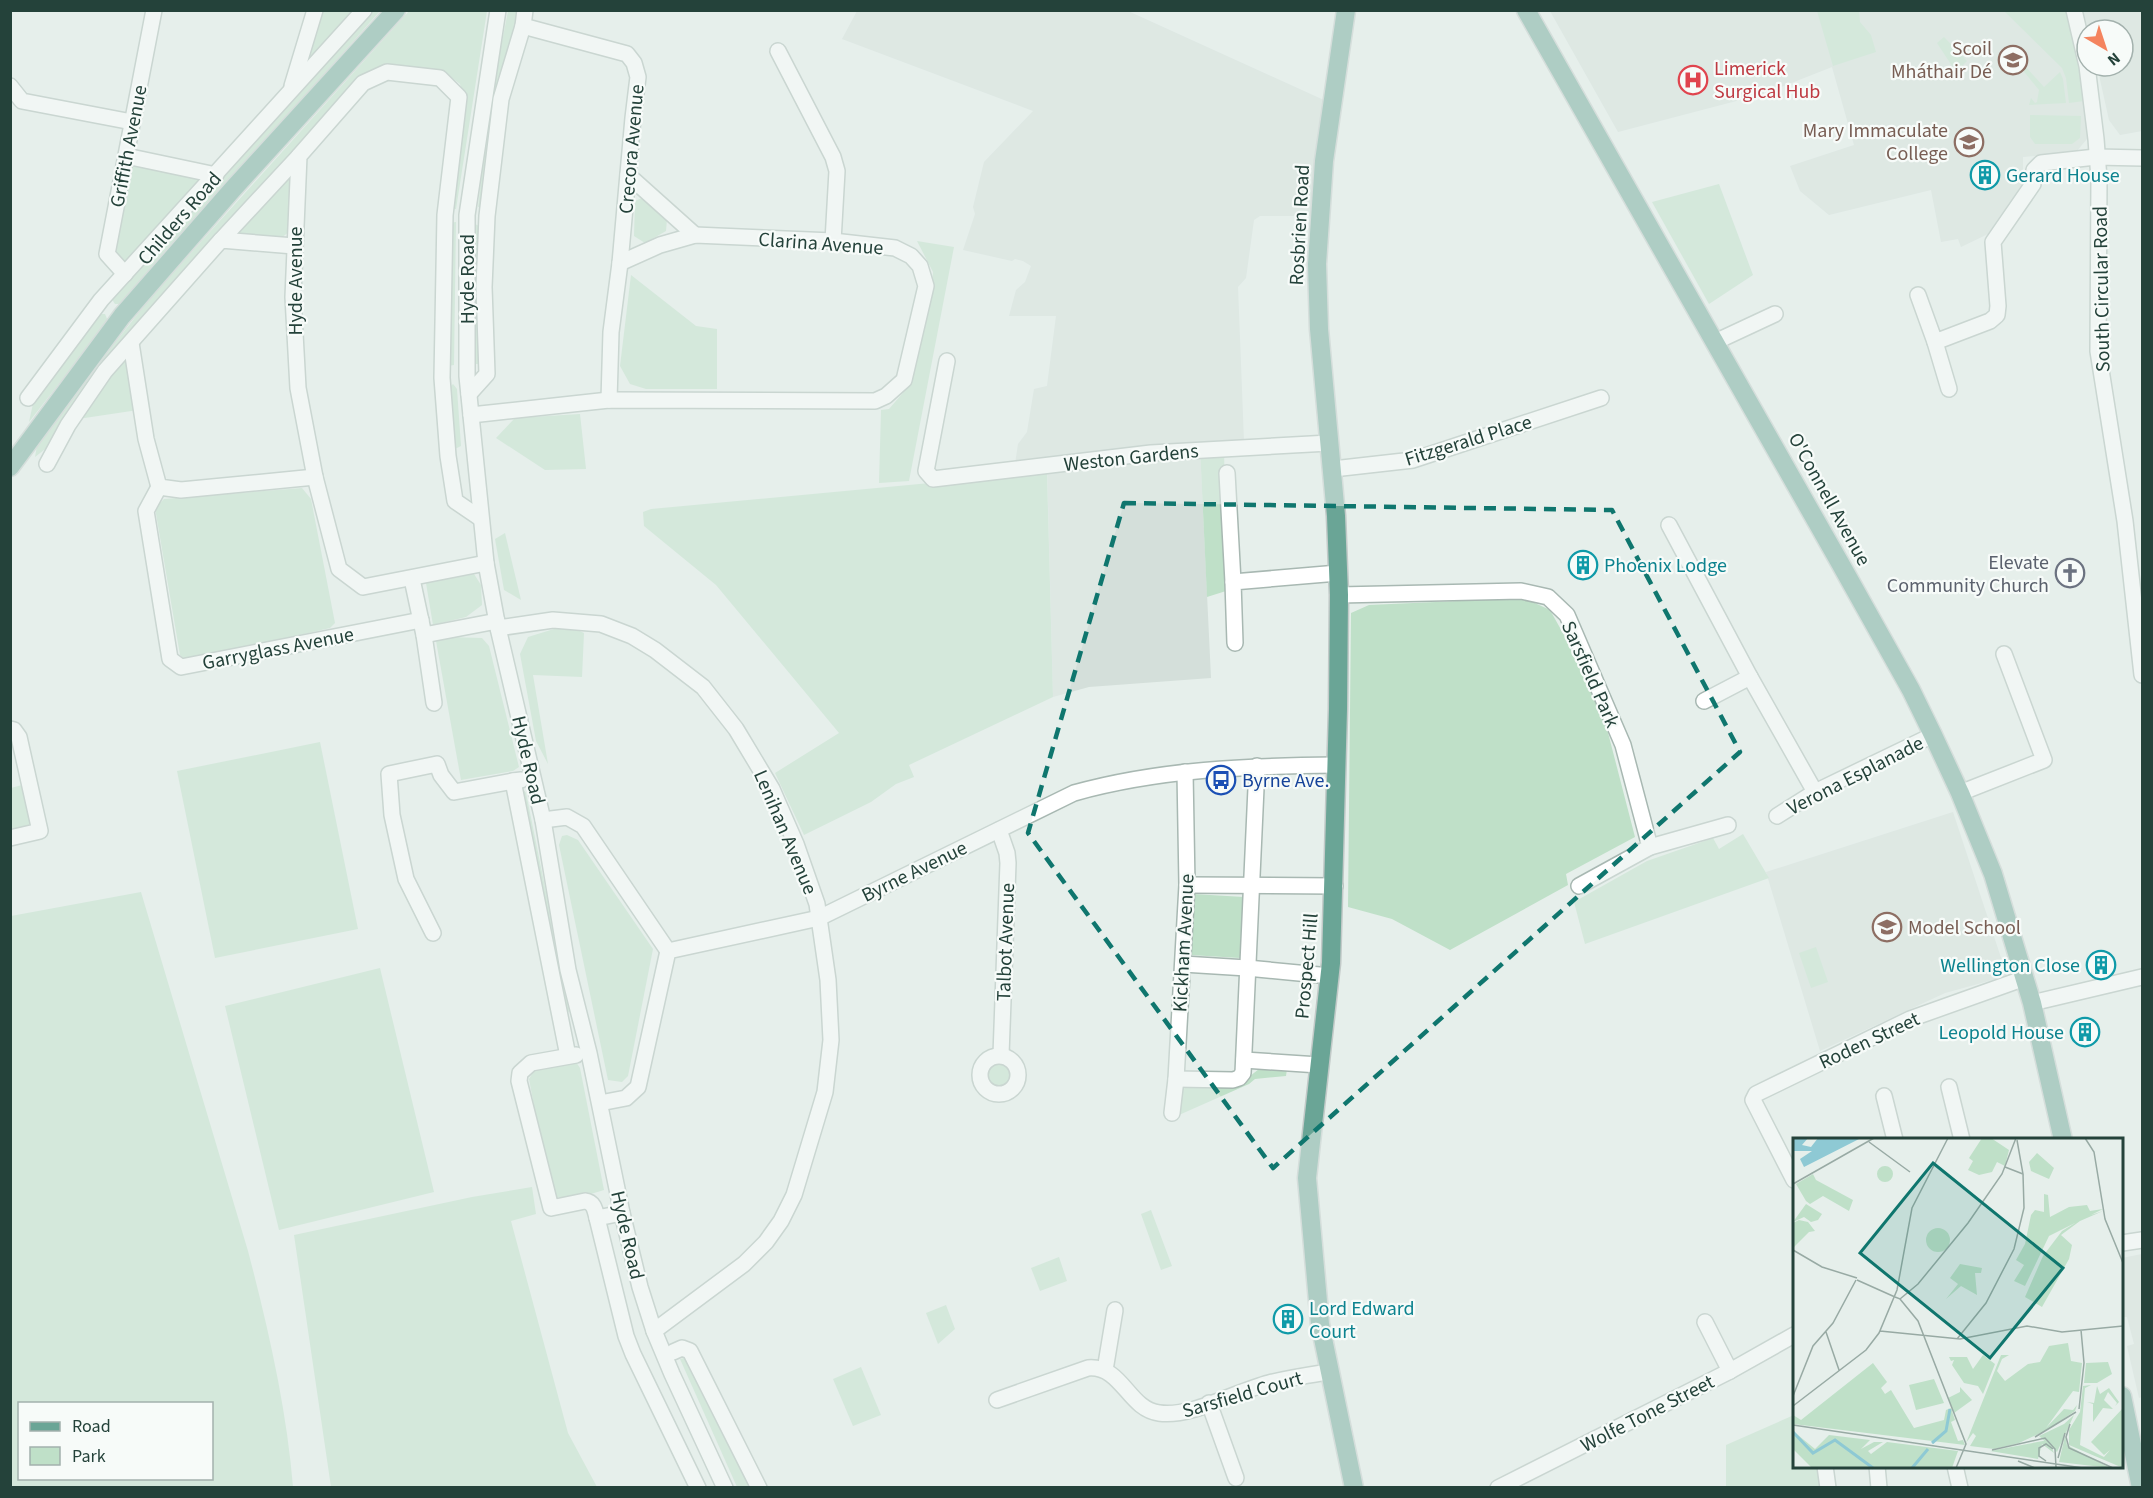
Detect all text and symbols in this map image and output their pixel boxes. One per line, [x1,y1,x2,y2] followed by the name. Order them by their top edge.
[2075,18,2135,78] north arrow
[1891,35,1992,86] place label: Scoil Mháthair Dé
[1997,44,2029,76] school or university icon: Scoil Mháthair Dé
[2103,47,2125,71] text: N
[1714,55,1820,106] place label: Limerick Surgical Hub
[1677,64,1709,96] hospital icon: Limerick Surgical Hub
[103,83,155,210] street label: Griffith Avenue
[612,83,652,215] street label: Crecora Avenue
[1803,117,1948,168] place label: Mary Immaculate College
[1953,126,1985,158] school or university icon: Mary Immaculate College
[1969,159,2001,191] building icon: Gerard House
[2006,162,2120,190] place label: Gerard House
[1283,164,1317,286] street label: Rosbrien Road
[131,166,228,271] street label: Childers Road
[2087,206,2117,372] street label: South Circular Road
[282,226,310,335] street label: Hyde Avenue
[758,226,884,262] street label: Clarina Avenue
[454,234,482,324] street label: Hyde Road
[1401,408,1535,474] street label: Fitzgerald Place
[1781,428,1877,571] street label: O'Connell Avenue
[1062,437,1200,479] street label: Weston Gardens
[1567,549,1599,581] building icon: Phoenix Lodge
[1887,549,2049,600] place label: Elevate Community Church
[1604,552,1727,580] place label: Phoenix Lodge
[2054,557,2086,589] church icon: Elevate Community Church
[1554,617,1626,732] street label: Sarsfield Park
[200,621,356,677] street label: Garryglass Avenue
[504,713,552,807] street label: Hyde Road
[1782,729,1929,822] street label: Verona Esplanade
[1205,764,1237,796] bus stop icon: Byrne Ave.
[746,766,824,899] street label: Lenihan Avenue
[1242,767,1330,795] place label: Byrne Ave.
[857,834,972,910] street label: Byrne Avenue
[1166,873,1202,1013] street label: Kickham Avenue
[990,882,1022,1002] street label: Talbot Avenue
[1871,911,1903,943] school or university icon: Model School
[1288,912,1326,1020] street label: Prospect Hill
[1908,914,2021,942] place label: Model School
[2085,949,2117,981] building icon: Wellington Close
[1940,952,2080,980] place label: Wellington Close
[1815,1005,1925,1076] street label: Roden Street
[2069,1016,2101,1048] building icon: Leopold House
[1939,1019,2064,1047] place label: Leopold House
[1793,1138,2123,1468] inset map
[603,1188,651,1282] street label: Hyde Road
[1309,1295,1415,1346] place label: Lord Edward Court
[1272,1303,1304,1335] building icon: Lord Edward Court
[1179,1364,1306,1425] street label: Sarsfield Court
[1576,1368,1719,1460] street label: Wolfe Tone Street
[18,1402,213,1480] legend
[72,1414,111,1439] text: Road
[72,1444,106,1469] text: Park

